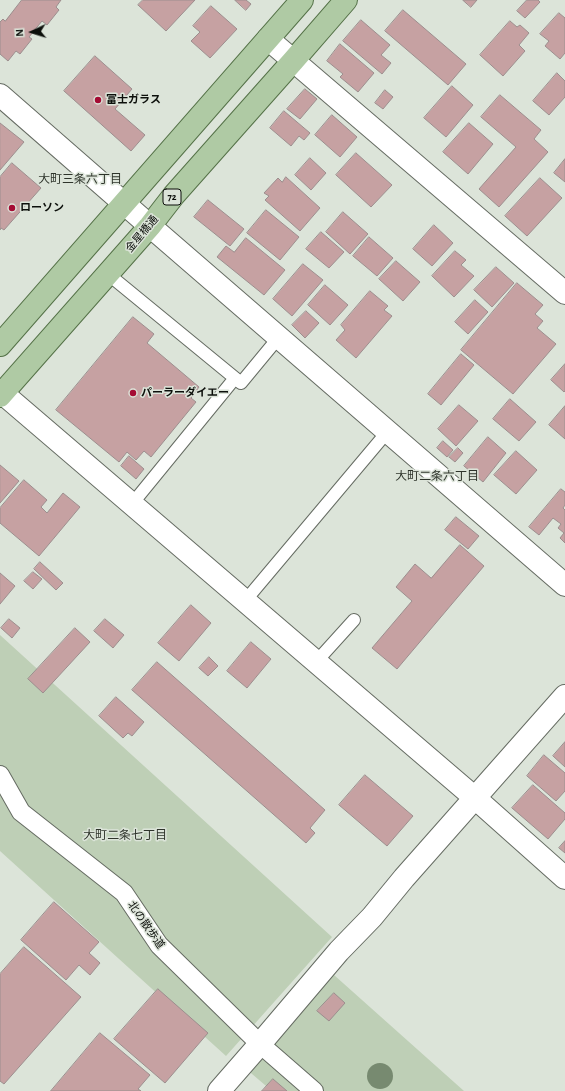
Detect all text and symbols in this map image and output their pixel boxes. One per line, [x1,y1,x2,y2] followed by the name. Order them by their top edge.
[12,12,52,52] north arrow
[14,29,25,37] text: N
[106,93,161,107] place label: 富士ガラス
[93,95,103,105] marker: 富士ガラス
[38,172,122,186] district label: 大町三条六丁目
[163,189,181,205] road number: 72
[20,201,64,215] place label: ローソン
[7,203,17,213] marker: ローソン
[123,213,161,255] street label: 金星橋通
[141,386,229,400] place label: パーラーダイエー
[128,388,138,398] marker: パーラーダイエー
[395,469,479,483] district label: 大町二条六丁目
[83,828,167,842] district label: 大町二条七丁目
[125,899,167,951] street label: 北の散歩道

